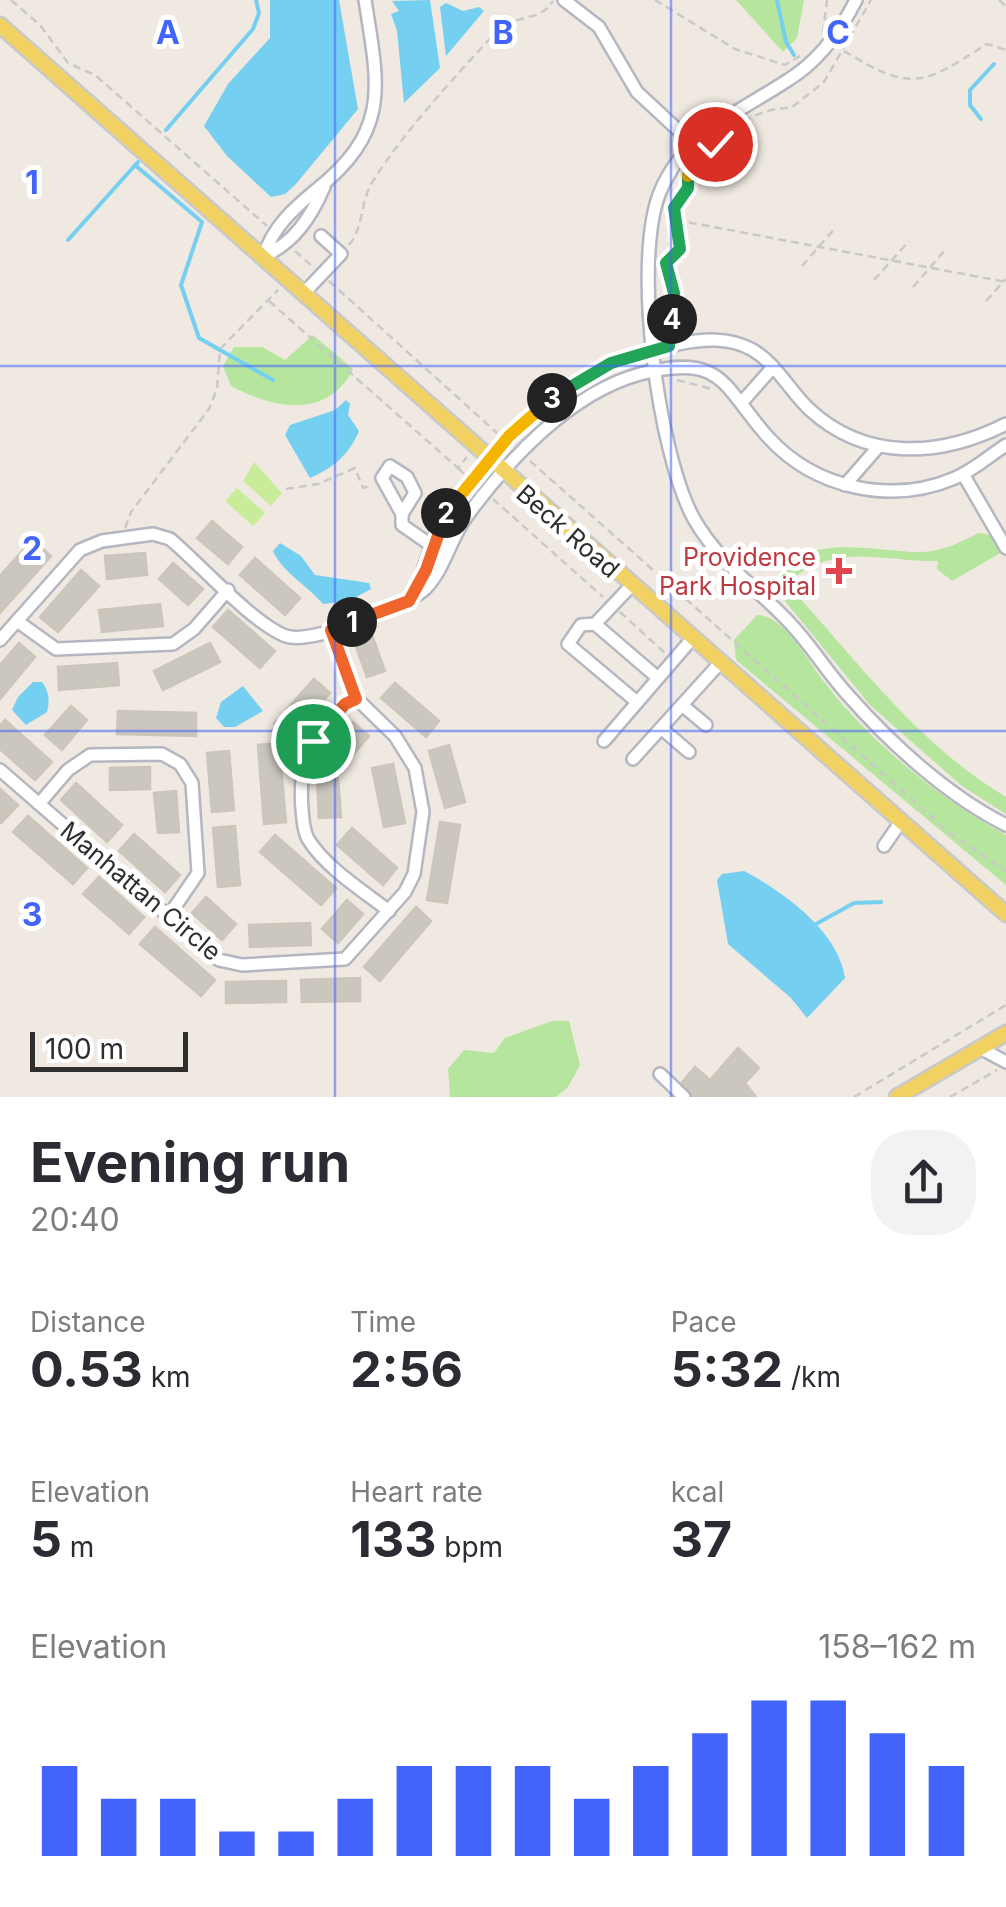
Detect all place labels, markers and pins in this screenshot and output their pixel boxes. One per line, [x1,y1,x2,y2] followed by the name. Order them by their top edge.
[673,102,758,187] pin
[647,294,697,344] pin: 4
[527,373,577,423] pin: 3
[421,488,471,538] pin: 2
[659,542,816,601] place label: Providence Park Hospital
[826,558,852,584] marker: Providence Park Hospital
[327,597,377,647] pin: 1
[271,699,356,784] pin

